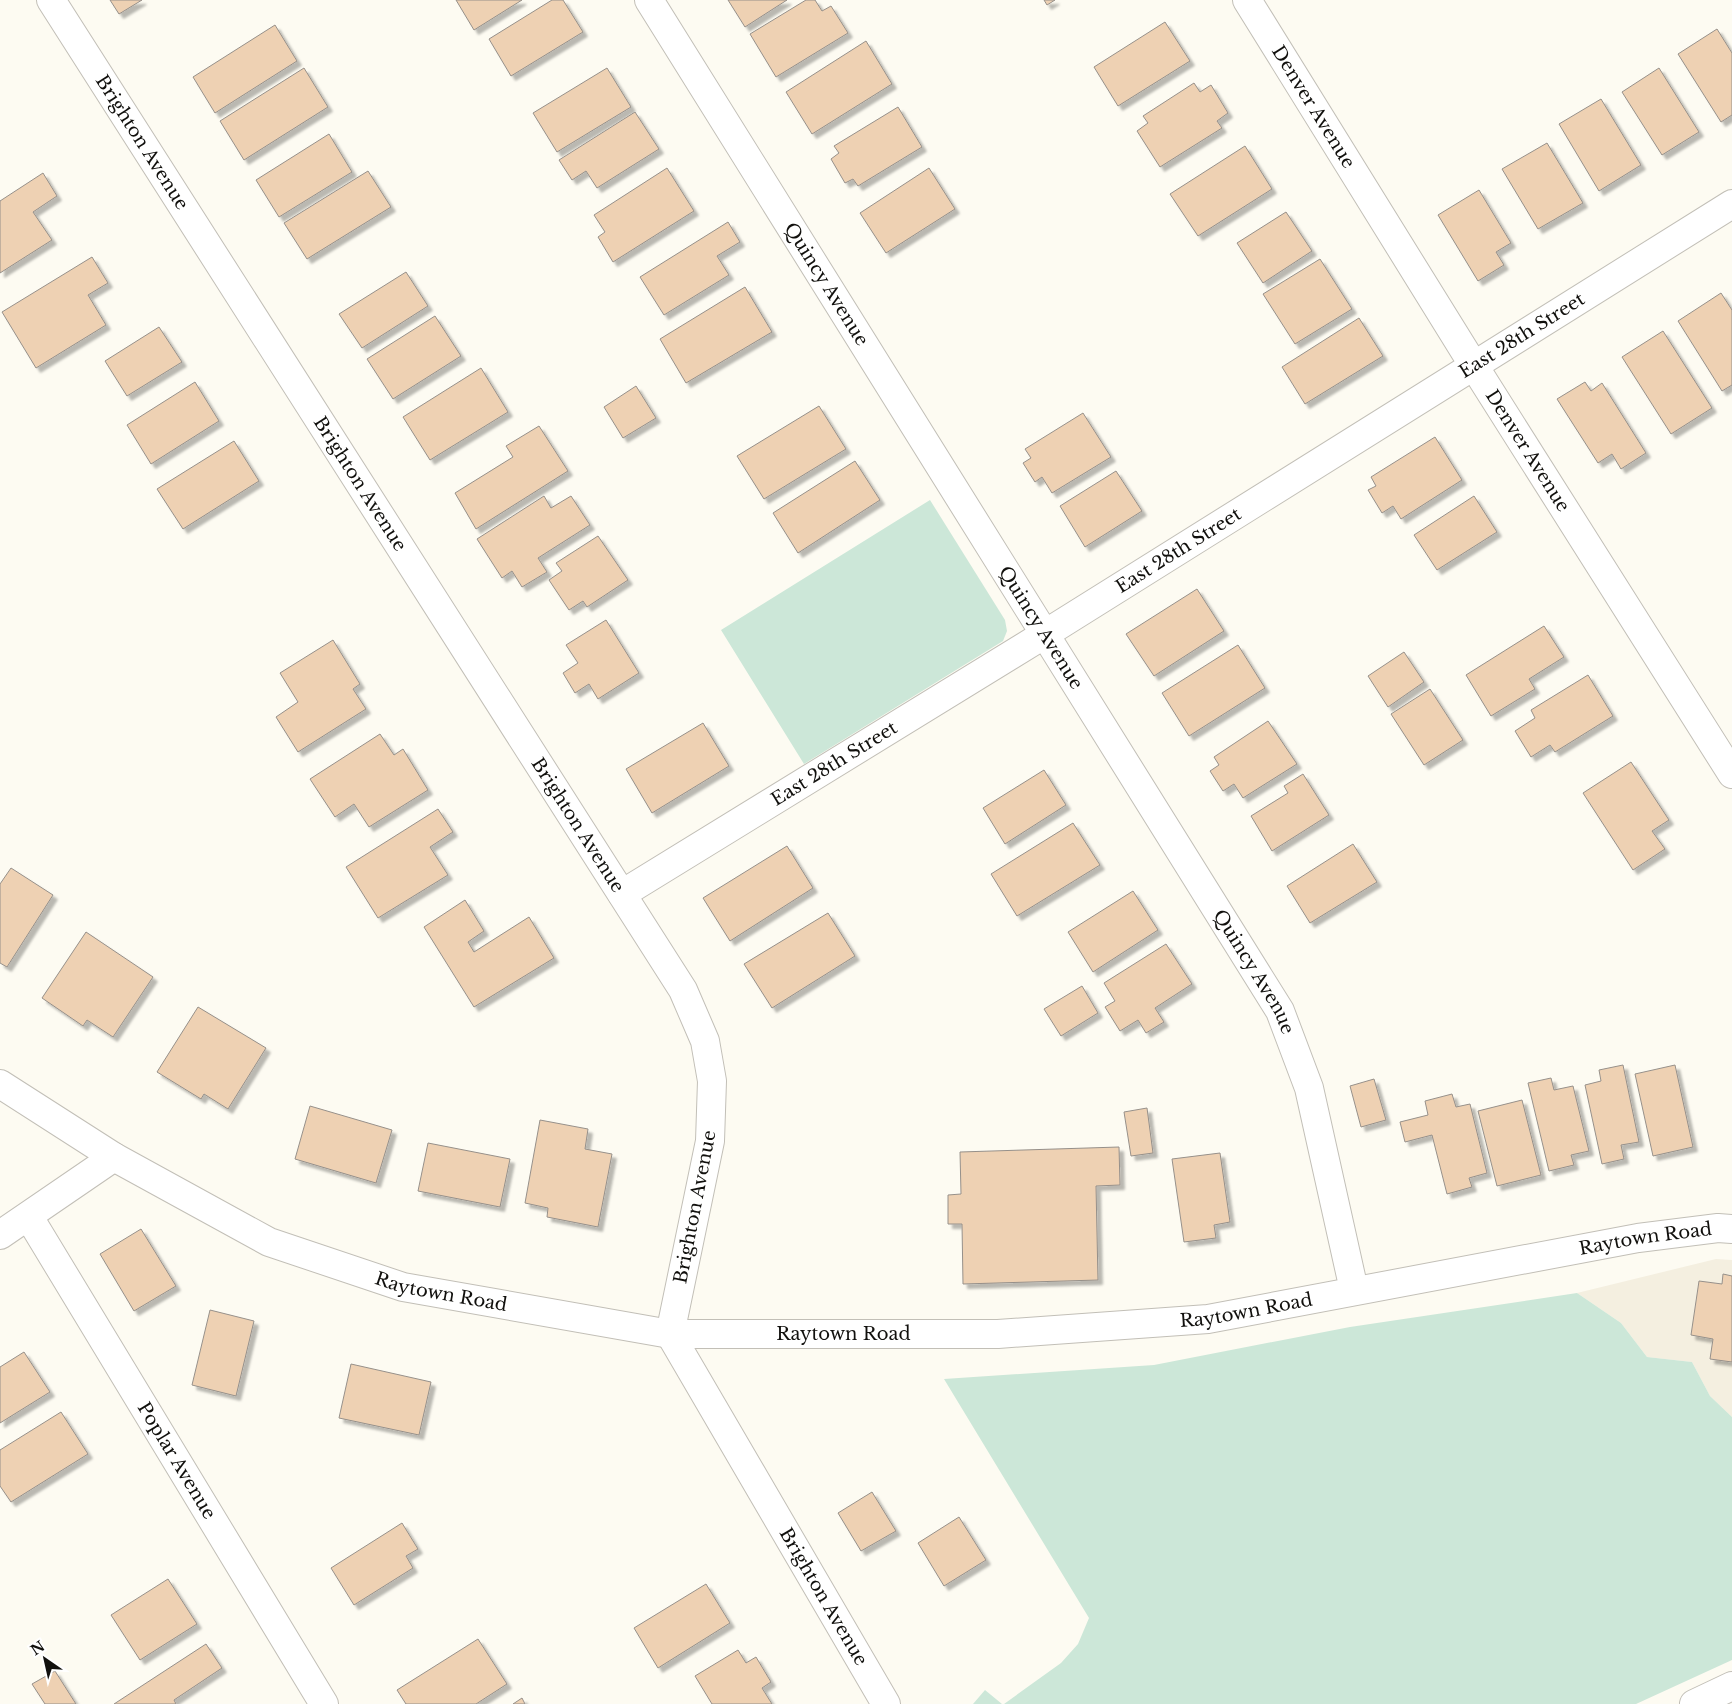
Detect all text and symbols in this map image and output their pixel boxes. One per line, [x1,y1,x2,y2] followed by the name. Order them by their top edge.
[1267,42,1360,173] street label: Denver Avenue
[91,71,193,214] street label: Brighton Avenue
[780,218,873,350] street label: Quincy Avenue
[1455,288,1589,383] street label: East 28th Street
[1481,386,1574,516] street label: Denver Avenue
[309,412,411,555] street label: Brighton Avenue
[1112,503,1245,598] street label: East 28th Street
[994,562,1088,694] street label: Quincy Avenue
[767,716,901,811] street label: East 28th Street
[527,754,629,897] street label: Brighton Avenue
[1208,906,1299,1037] street label: Quincy Avenue
[669,1128,721,1286] street label: Brighton Avenue
[1577,1218,1713,1260] street label: Raytown Road
[372,1267,509,1316] street label: Raytown Road
[1179,1289,1314,1332] street label: Raytown Road
[776,1323,911,1345] street label: Raytown Road
[133,1398,220,1523] street label: Poplar Avenue
[775,1524,872,1670] street label: Brighton Avenue
[20,1634,70,1684] north arrow
[27,1637,48,1659] text: N

